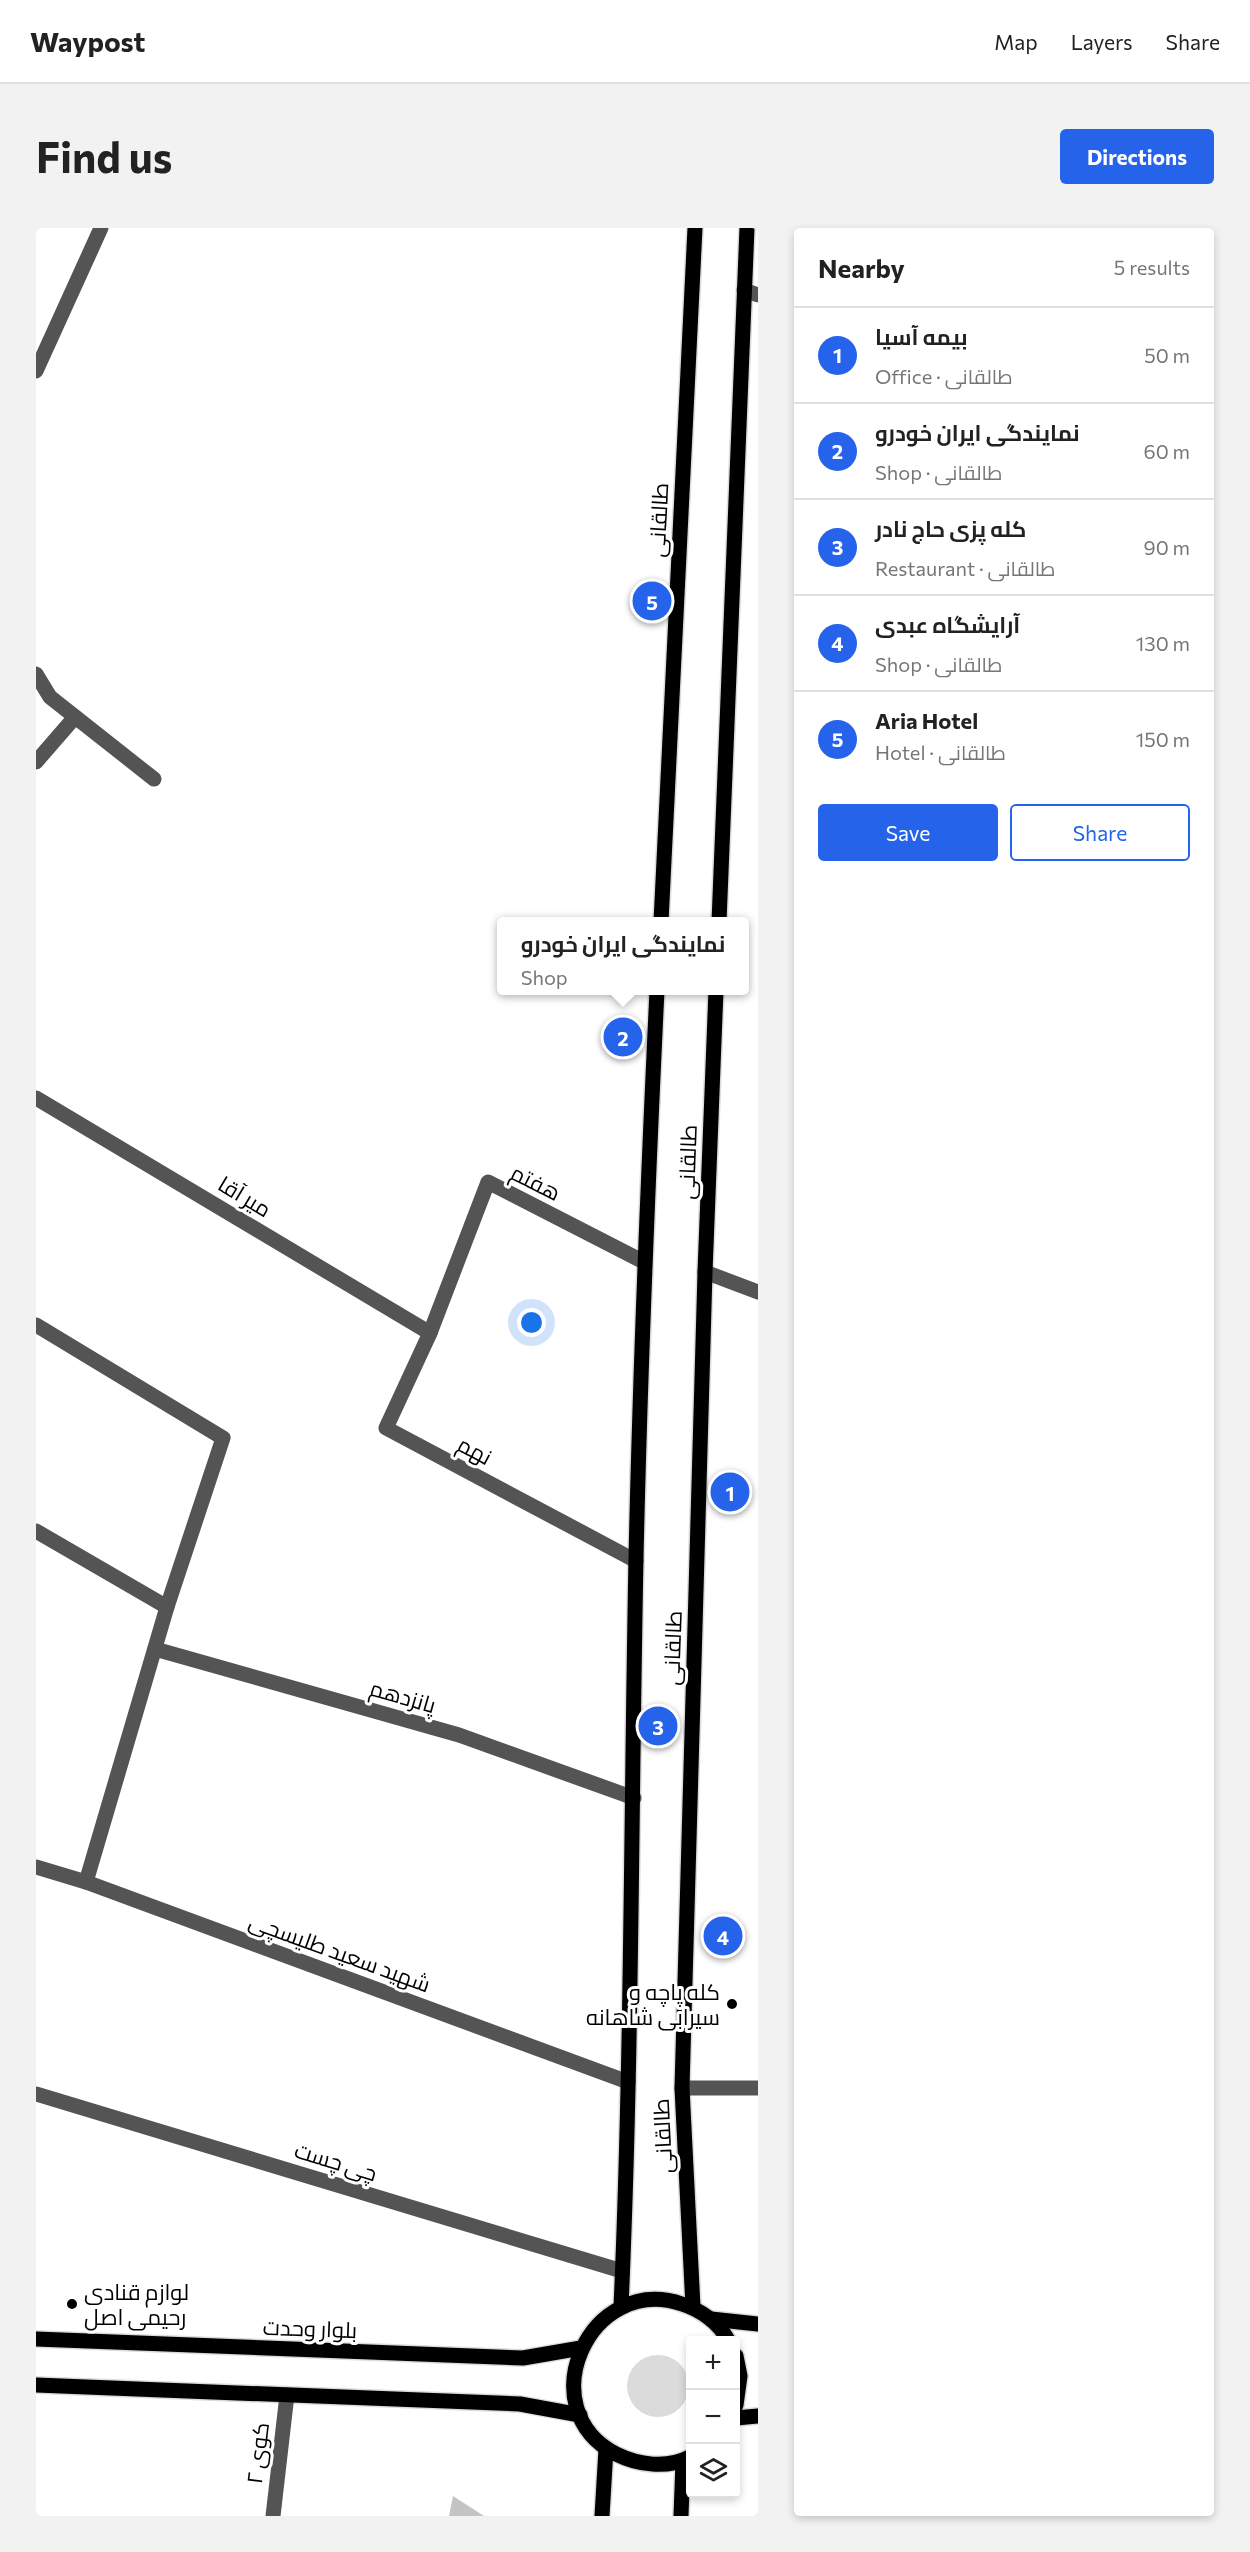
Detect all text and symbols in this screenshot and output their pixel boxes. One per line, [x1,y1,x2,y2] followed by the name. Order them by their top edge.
[30,24,145,58] text: Waypost
[994,29,1038,54] text: Map
[1071,29,1133,54] text: Layers
[1166,29,1220,54] text: Share
[1060,129,1214,184] button: Directions
[36,130,172,182] text: Find us
[818,252,905,283] text: Nearby
[1114,255,1190,279] text: 5 results
[875,323,968,350] text: بیمه آسیا
[833,343,842,367] text: 1
[1144,343,1190,367] text: 50 m
[875,364,1013,388] text: Office · طالقانی
[875,419,1080,446] text: نمایندگی ایران خودرو
[832,439,843,463] text: 2
[1144,439,1190,463] text: 60 m
[875,460,1002,484] text: Shop · طالقانی
[643,482,674,558] street label: طالقانی
[875,515,1026,542] text: کله پزى حاج نادر
[832,535,843,559] text: 3
[1144,535,1190,559] text: 90 m
[875,556,1055,580] text: Restaurant · طالقانی
[632,578,672,623] pin: 5
[875,611,1020,638] text: آرایشگاه عبدی
[831,631,844,655] text: 4
[1136,631,1190,655] text: 130 m
[875,652,1002,676] text: Shop · طالقانی
[875,707,978,734] text: Aria Hotel
[832,727,843,751] text: 5
[1136,727,1190,751] text: 150 m
[875,740,1006,764] text: Hotel · طالقانی
[818,804,998,861] button: Save
[1010,804,1190,861] button: Share
[497,917,749,995] popup
[521,930,725,957] text: نمایندگی ایران خودرو
[521,965,568,989] text: Shop
[604,1014,642,1060] pin: 2
[672,1124,703,1200] street label: طالقانی
[505,1158,566,1209] street label: هفتم
[214,1170,276,1222] street label: میر آقا
[517,1308,546,1337] your location
[452,1430,497,1473] street label: نهم
[710,1470,750,1514] pin: 1
[657,1610,688,1686] street label: طالقانی
[366,1674,439,1721] street label: پانزدهم
[638,1704,678,1748] pin: 3
[245,1907,434,1999] street label: شهید سعید طلیسچی
[704,1914,742,1958] pin: 4
[586,1978,720,2031] place label: کله پاچه و سیرابی شاهانه
[725,1997,739,2011] marker: کله پاچه و سیرابی شاهانه
[647,2098,678,2174] street label: طالقانی
[291,2136,381,2188] street label: چی چست
[84,2278,189,2331] place label: لوازم قنادی رحیمی اصل
[65,2297,79,2311] marker: لوازم قنادی رحیمی اصل
[262,2313,358,2343] street label: بلوار وحدت
[686,2336,740,2498] map controls
[686,2336,740,2390] button: +
[686,2390,740,2444] button: −
[240,2421,274,2485] street label: کوی ۲
[686,2444,740,2498] button: layers

